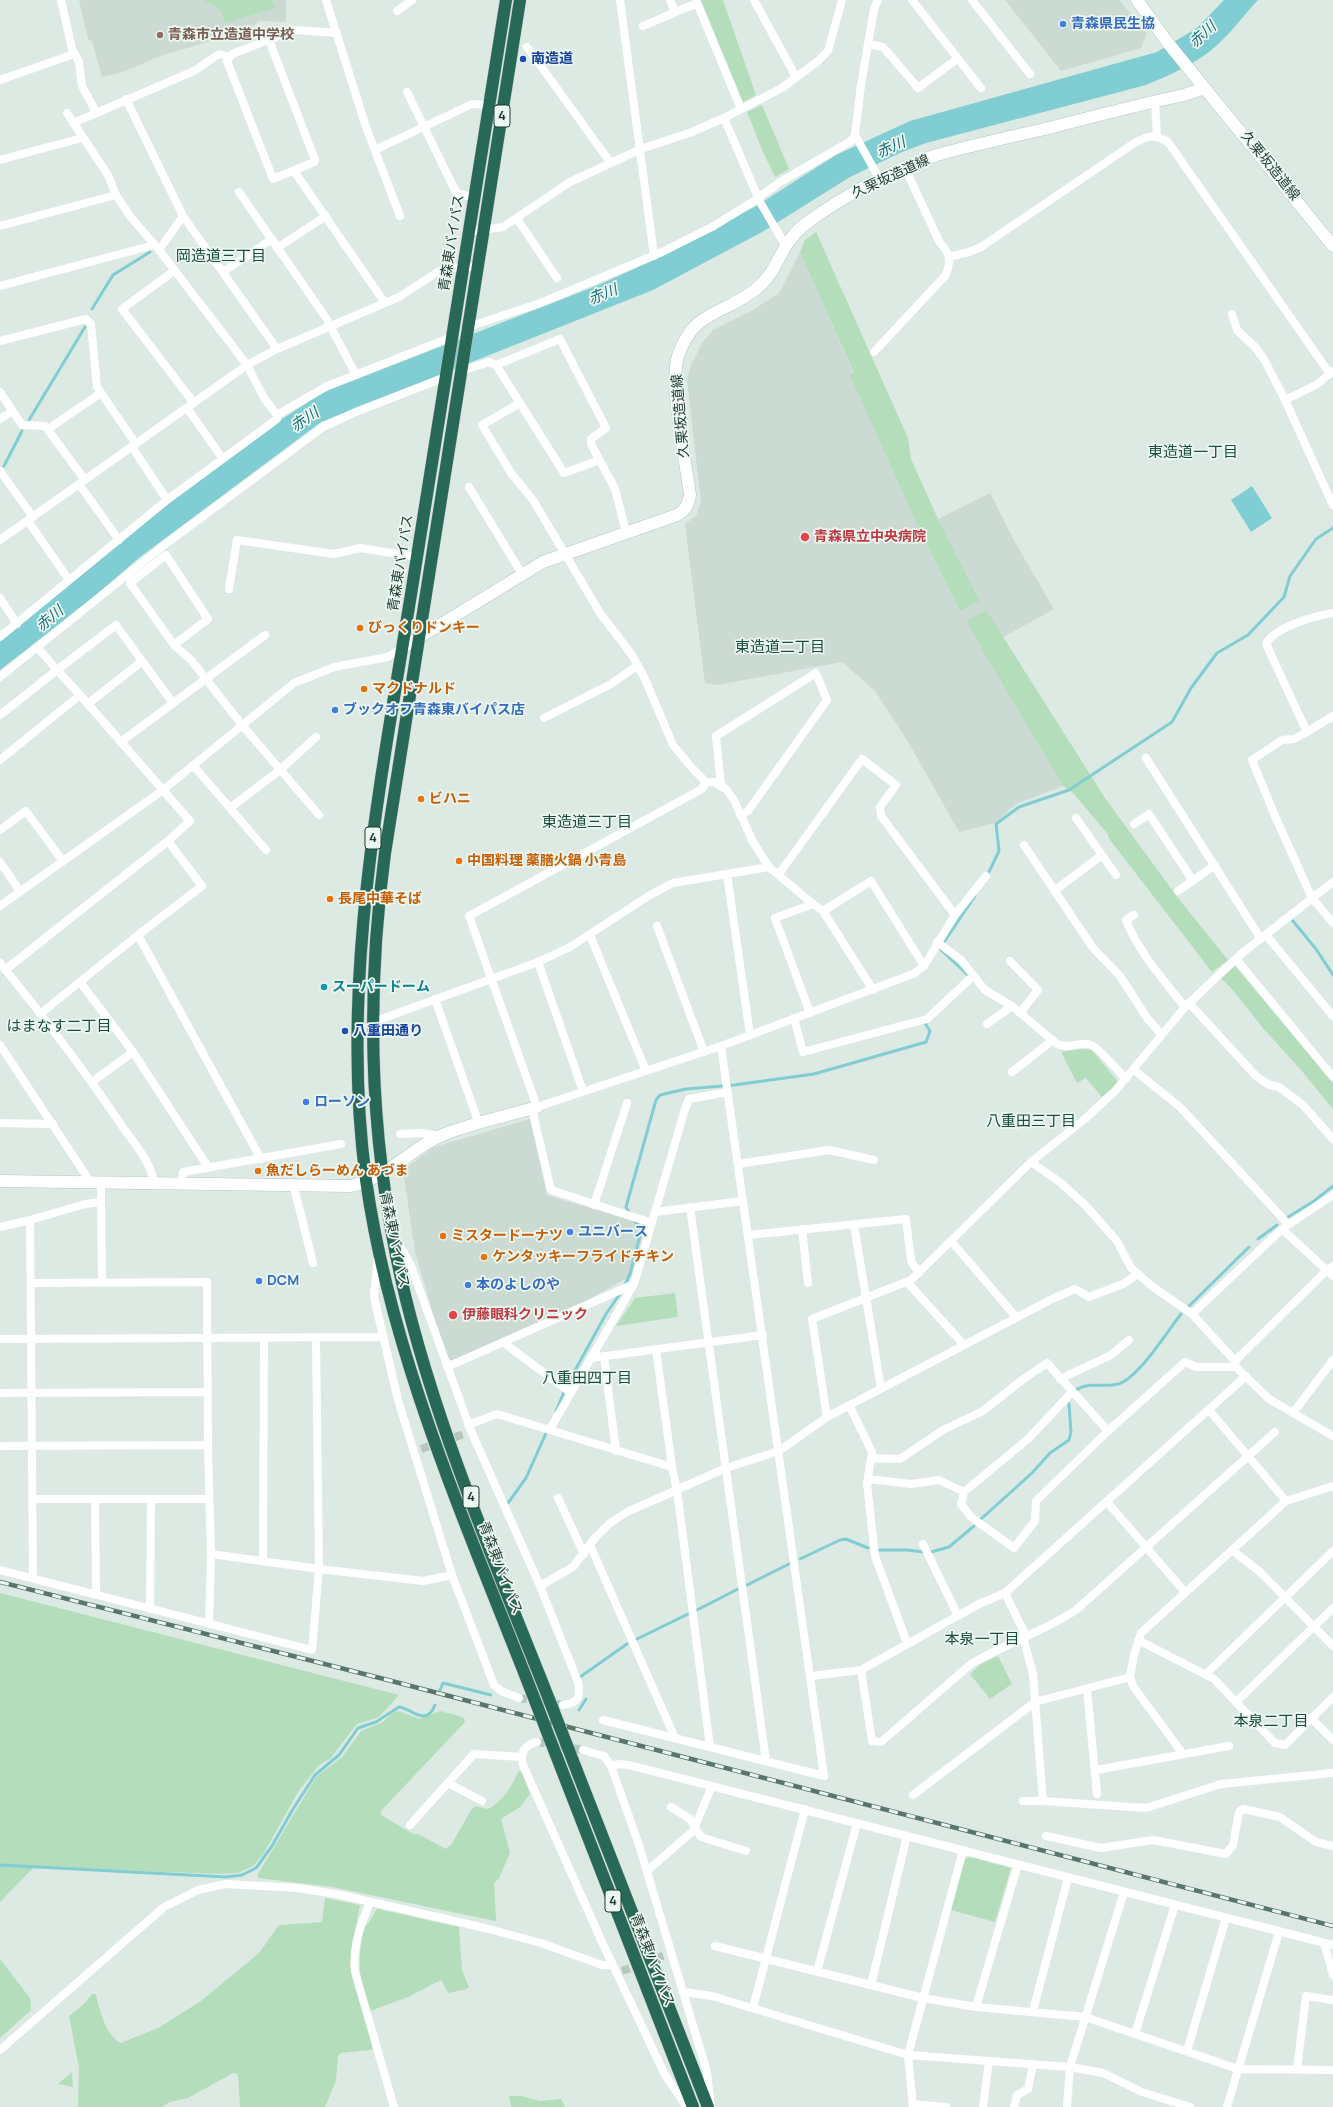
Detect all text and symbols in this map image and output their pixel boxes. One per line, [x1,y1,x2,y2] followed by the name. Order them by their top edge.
[1071,16,1155,32] place label: 青森県民生協
[1186,18,1220,52] water label: 赤川
[1058,19,1068,29] marker: 青森県民生協
[168,27,294,43] place label: 青森市立造道中学校
[155,30,165,40] marker: 青森市立造道中学校
[531,51,573,67] place label: 南造道
[518,54,528,64] marker: 南造道
[494,105,510,127] road number: 4
[1237,128,1303,204] street label: 久栗坂造道線
[874,134,908,162] water label: 赤川
[849,152,933,202] street label: 久栗坂造道線
[436,193,468,293] street label: 青森東バイパス
[176,248,266,266] district label: 岡造道三丁目
[586,281,620,309] water label: 赤川
[669,373,693,459] street label: 久栗坂造道線
[288,404,322,436] water label: 赤川
[1148,444,1238,462] district label: 東造道一丁目
[385,513,417,613] street label: 青森東バイパス
[814,529,926,545] place label: 青森県立中央病院
[799,531,811,543] marker: 青森県立中央病院
[33,602,67,636] water label: 赤川
[368,620,480,636] place label: びっくりドンキー
[355,623,365,633] marker: びっくりドンキー
[735,639,825,657] district label: 東造道二丁目
[372,681,456,697] place label: マクドナルド
[359,684,369,694] marker: マクドナルド
[343,702,525,718] place label: ブックオフ青森東バイパス店
[330,705,340,715] marker: ブックオフ青森東バイパス店
[429,791,471,807] place label: ビハニ
[416,794,426,804] marker: ビハニ
[542,814,632,832] district label: 東造道三丁目
[365,827,381,849] road number: 4
[467,853,627,869] place label: 中国料理 薬膳火鍋 小青島
[454,856,464,866] marker: 中国料理 薬膳火鍋 小青島
[338,891,422,907] place label: 長尾中華そば
[325,894,335,904] marker: 長尾中華そば
[332,979,430,995] place label: スーパードーム
[319,982,329,992] marker: スーパードーム
[7,1018,111,1036] district label: はまなす二丁目
[353,1023,423,1039] place label: 八重田通り
[340,1026,350,1036] marker: 八重田通り
[314,1094,370,1110] place label: ローソン
[301,1097,311,1107] marker: ローソン
[986,1113,1076,1131] district label: 八重田三丁目
[266,1163,409,1179] place label: 魚だしらーめん あづま
[253,1166,263,1176] marker: 魚だしらーめん あづま
[376,1190,412,1290] street label: 青森東バイパス
[578,1224,648,1240] place label: ユニバース
[565,1227,575,1237] marker: ユニバース
[451,1228,563,1244] place label: ミスタードーナツ
[438,1231,448,1241] marker: ミスタードーナツ
[492,1249,674,1265] place label: ケンタッキーフライドチキン
[479,1252,489,1262] marker: ケンタッキーフライドチキン
[267,1273,299,1289] place label: DCM
[254,1276,264,1286] marker: DCM
[476,1277,560,1293] place label: 本のよしのや
[463,1280,473,1290] marker: 本のよしのや
[462,1307,588,1323] place label: 伊藤眼科クリニック
[447,1309,459,1321] marker: 伊藤眼科クリニック
[542,1370,632,1388] district label: 八重田四丁目
[463,1486,479,1508] road number: 4
[475,1519,525,1617] street label: 青森東バイパス
[945,1631,1019,1649] district label: 本泉一丁目
[1234,1713,1308,1731] district label: 本泉二丁目
[605,1890,621,1912] road number: 4
[627,1911,677,2009] street label: 青森東バイパス

